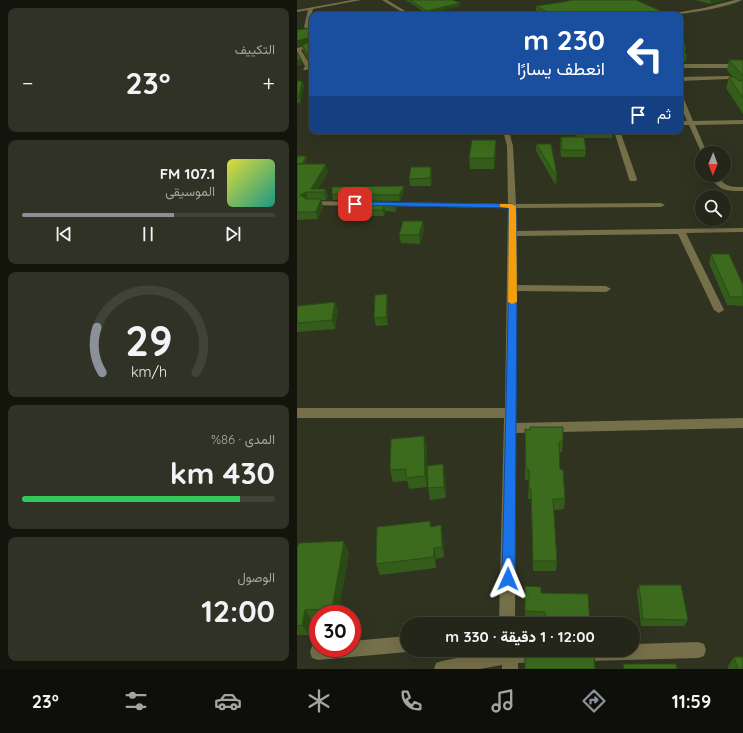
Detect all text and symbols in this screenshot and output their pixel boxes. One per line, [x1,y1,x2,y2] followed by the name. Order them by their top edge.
[523,22,605,57] text: 230 m
[619,28,671,80] icon: left
[235,41,275,57] text: التكييف
[517,57,605,80] text: انعطف يسارًا
[126,64,171,102] text: 23°
[22,69,33,97] text: −
[263,69,275,97] text: +
[627,104,649,126] icon: arrive
[657,104,671,123] text: ثم
[695,146,731,182] north arrow
[695,146,731,226] map controls
[160,164,215,183] text: 107.1 FM
[165,183,215,199] text: الموسيقى
[338,187,372,221] pin
[695,190,731,226] button: search
[344,193,366,215] icon: arrive
[53,223,75,245] icon: previous
[137,223,159,245] icon: pause
[222,223,244,245] icon: next
[125,313,172,365] text: 29
[130,362,167,380] text: km/h
[211,431,275,447] text: المدى · 86%
[170,454,275,492] text: 430 km
[487,558,529,600] position arrow
[237,569,275,585] text: الوصول
[201,592,275,630] text: 12:00
[309,605,361,657] speed limit sign: 30
[445,627,595,646] text: 12:00 · 1 دقيقة · 330 m
[122,687,150,715] icon: filters
[214,687,242,715] icon: car
[305,687,333,715] icon: climate
[397,687,425,715] icon: phone
[489,687,517,715] icon: music
[580,687,608,715] icon: directions
[32,690,59,713] text: 23°
[672,690,711,713] text: 11:59

